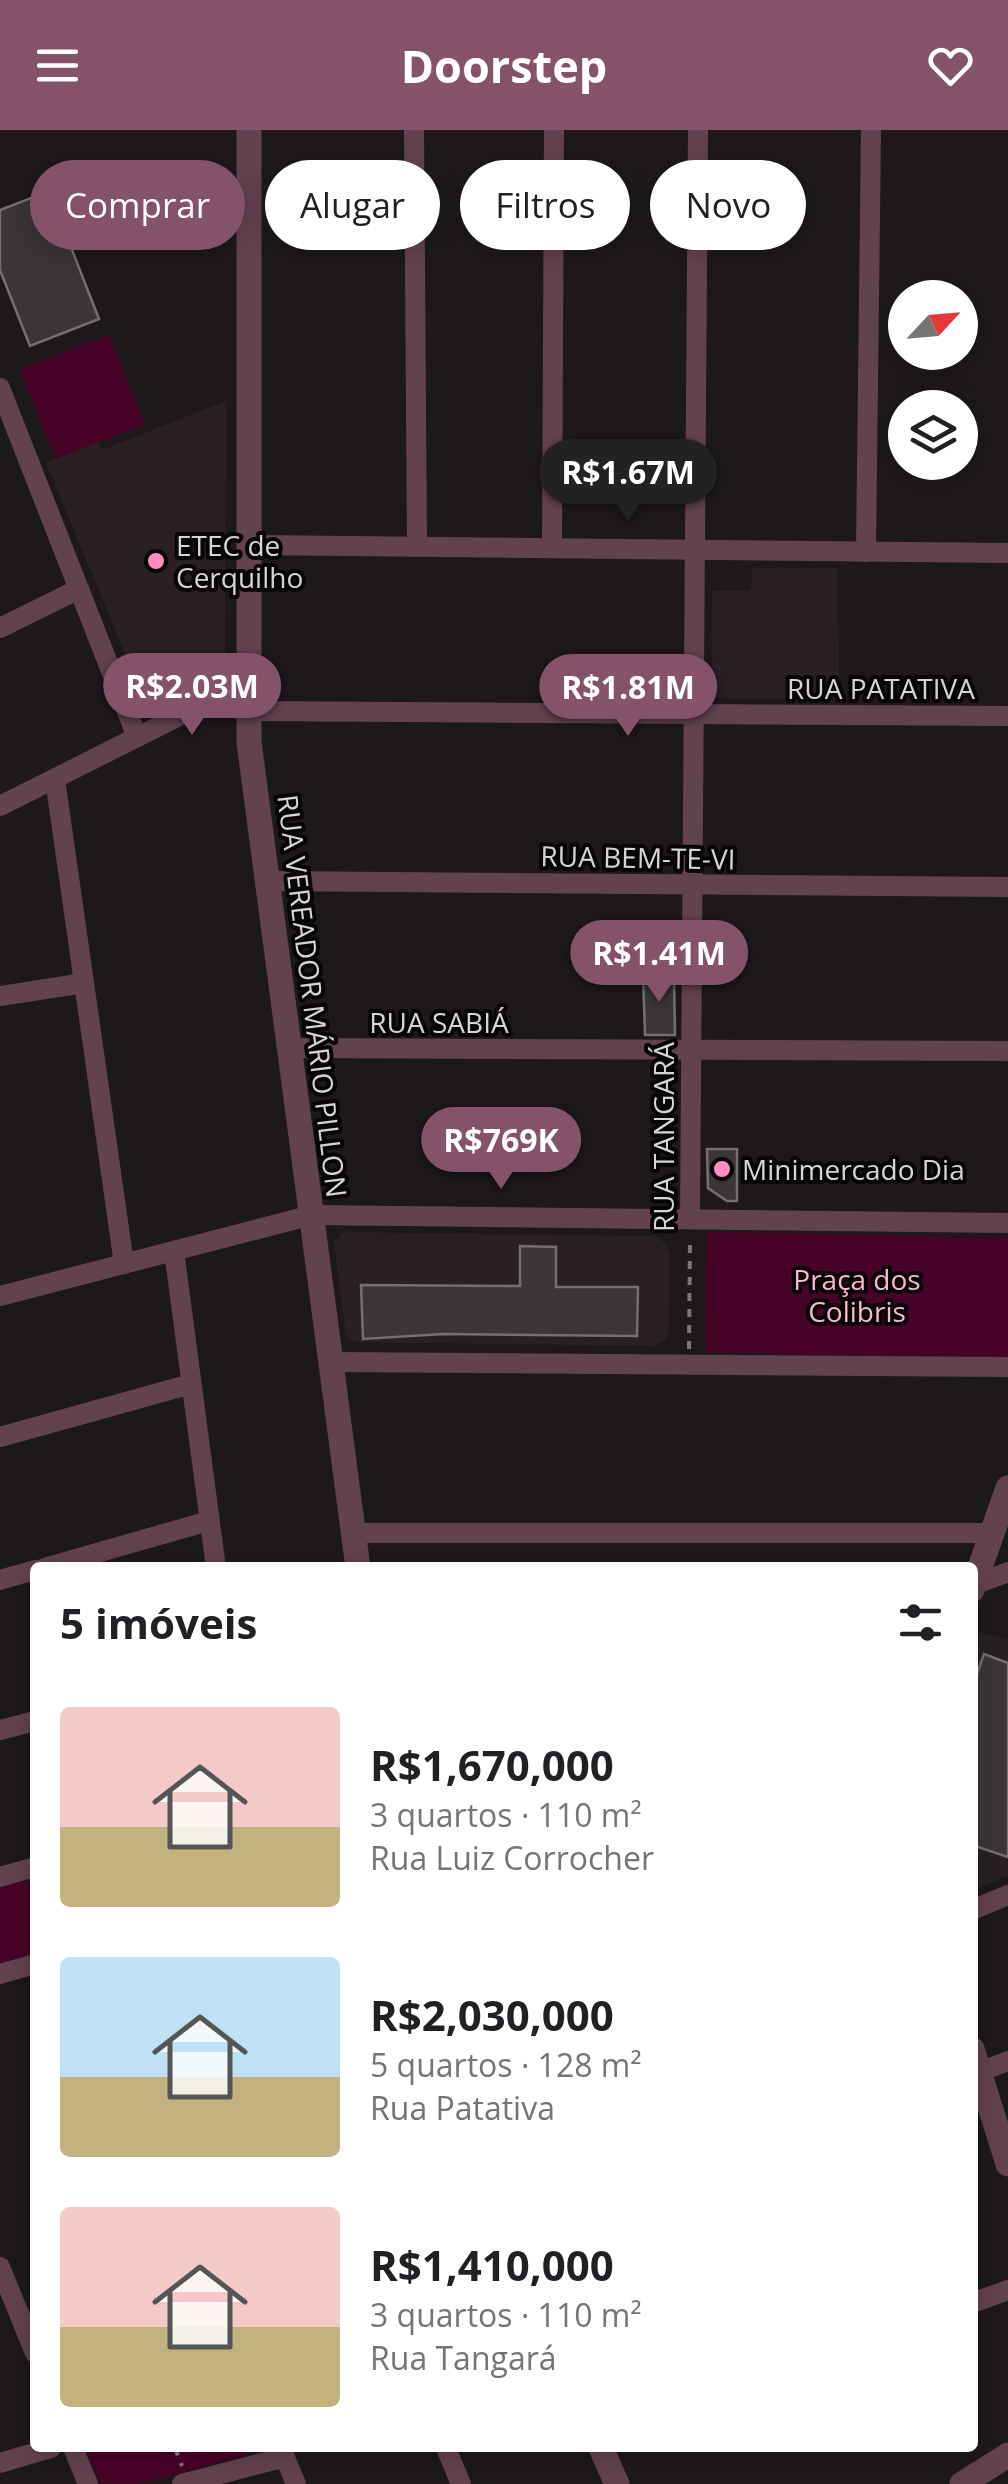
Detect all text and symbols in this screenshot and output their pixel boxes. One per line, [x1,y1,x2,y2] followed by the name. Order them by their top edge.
[401,35,607,96] text: Doorstep
[30,38,85,93] icon: menu
[923,38,978,93] icon: heart
[30,160,245,250] chip: Comprar
[265,160,440,250] chip: Alugar
[460,160,630,250] chip: Filtros
[650,160,806,250] chip: Novo
[888,280,978,370] north arrow
[888,280,978,480] map controls
[888,390,978,480] button: layers
[536,439,720,524] pin: R$1.67M
[561,450,695,493] text: R$1.67M
[176,526,303,596] place label: ETEC de Cerquilho
[145,550,167,572] marker: ETEC de Cerquilho
[100,653,284,738] pin: R$2.03M
[536,654,720,739] pin: R$1.81M
[125,664,259,707] text: R$2.03M
[561,665,695,708] text: R$1.81M
[787,669,975,707] street label: RUA PATATIVA
[269,792,357,1200] street label: RUA VEREADOR MÁRIO PILLON
[540,836,736,878] street label: RUA BEM-TE-VI
[567,920,751,1005] pin: R$1.41M
[592,931,726,974] text: R$1.41M
[369,1003,509,1041] street label: RUA SABIÁ
[644,1042,682,1232] street label: RUA TANGARÁ
[420,1107,582,1192] pin: R$769K
[443,1118,559,1161] text: R$769K
[742,1150,965,1188] place label: Minimercado Dia
[711,1158,733,1180] marker: Minimercado Dia
[793,1260,921,1330] park label: Praça dos Colibris
[60,1594,257,1651] text: 5 imóveis
[893,1595,948,1650] icon: filters
[370,1736,614,1793] text: R$1,670,000
[140,1747,260,1867] icon: home
[370,1793,642,1836] text: 3 quartos · 110 m²
[370,1836,654,1879] text: Rua Luiz Corrocher
[370,1986,614,2043] text: R$2,030,000
[140,1997,260,2117] icon: home
[370,2043,642,2086] text: 5 quartos · 128 m²
[370,2086,555,2129] text: Rua Patativa
[370,2236,614,2293] text: R$1,410,000
[140,2247,260,2367] icon: home
[370,2293,642,2336] text: 3 quartos · 110 m²
[370,2336,557,2379] text: Rua Tangará

